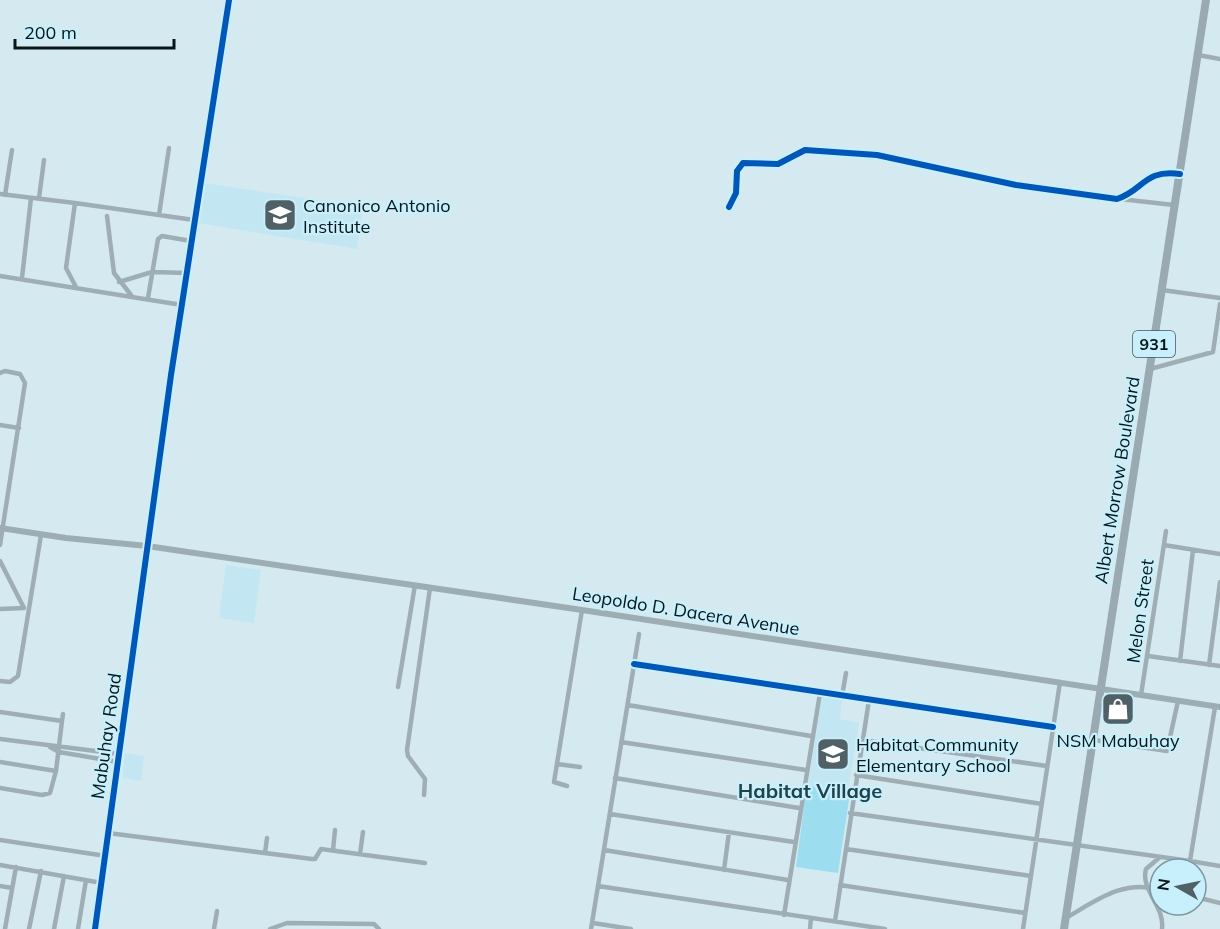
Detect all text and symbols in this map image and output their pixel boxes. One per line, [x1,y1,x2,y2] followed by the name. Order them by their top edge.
[15,12,174,50] scale bar
[24,21,77,44] text: 200 m
[303,194,451,238] place label: Canonico Antonio Institute
[262,197,298,233] school or university icon: Canonico Antonio Institute
[1133,331,1175,357] road number: 931
[1089,375,1145,585] street label: Albert Morrow Boulevard
[1121,557,1159,665] street label: Melon Street
[571,582,801,640] street label: Leopoldo D. Dacera Avenue
[86,671,126,801] street label: Mabuhay Road
[1100,691,1136,727] shop icon: NSM Mabuhay
[1056,729,1180,752] place label: NSM Mabuhay
[856,733,1019,777] place label: Habitat Community Elementary School
[815,736,851,772] school or university icon: Habitat Community Elementary School
[738,778,882,803] district label: Habitat Village
[1148,857,1208,917] north arrow
[1152,877,1174,892] text: N

